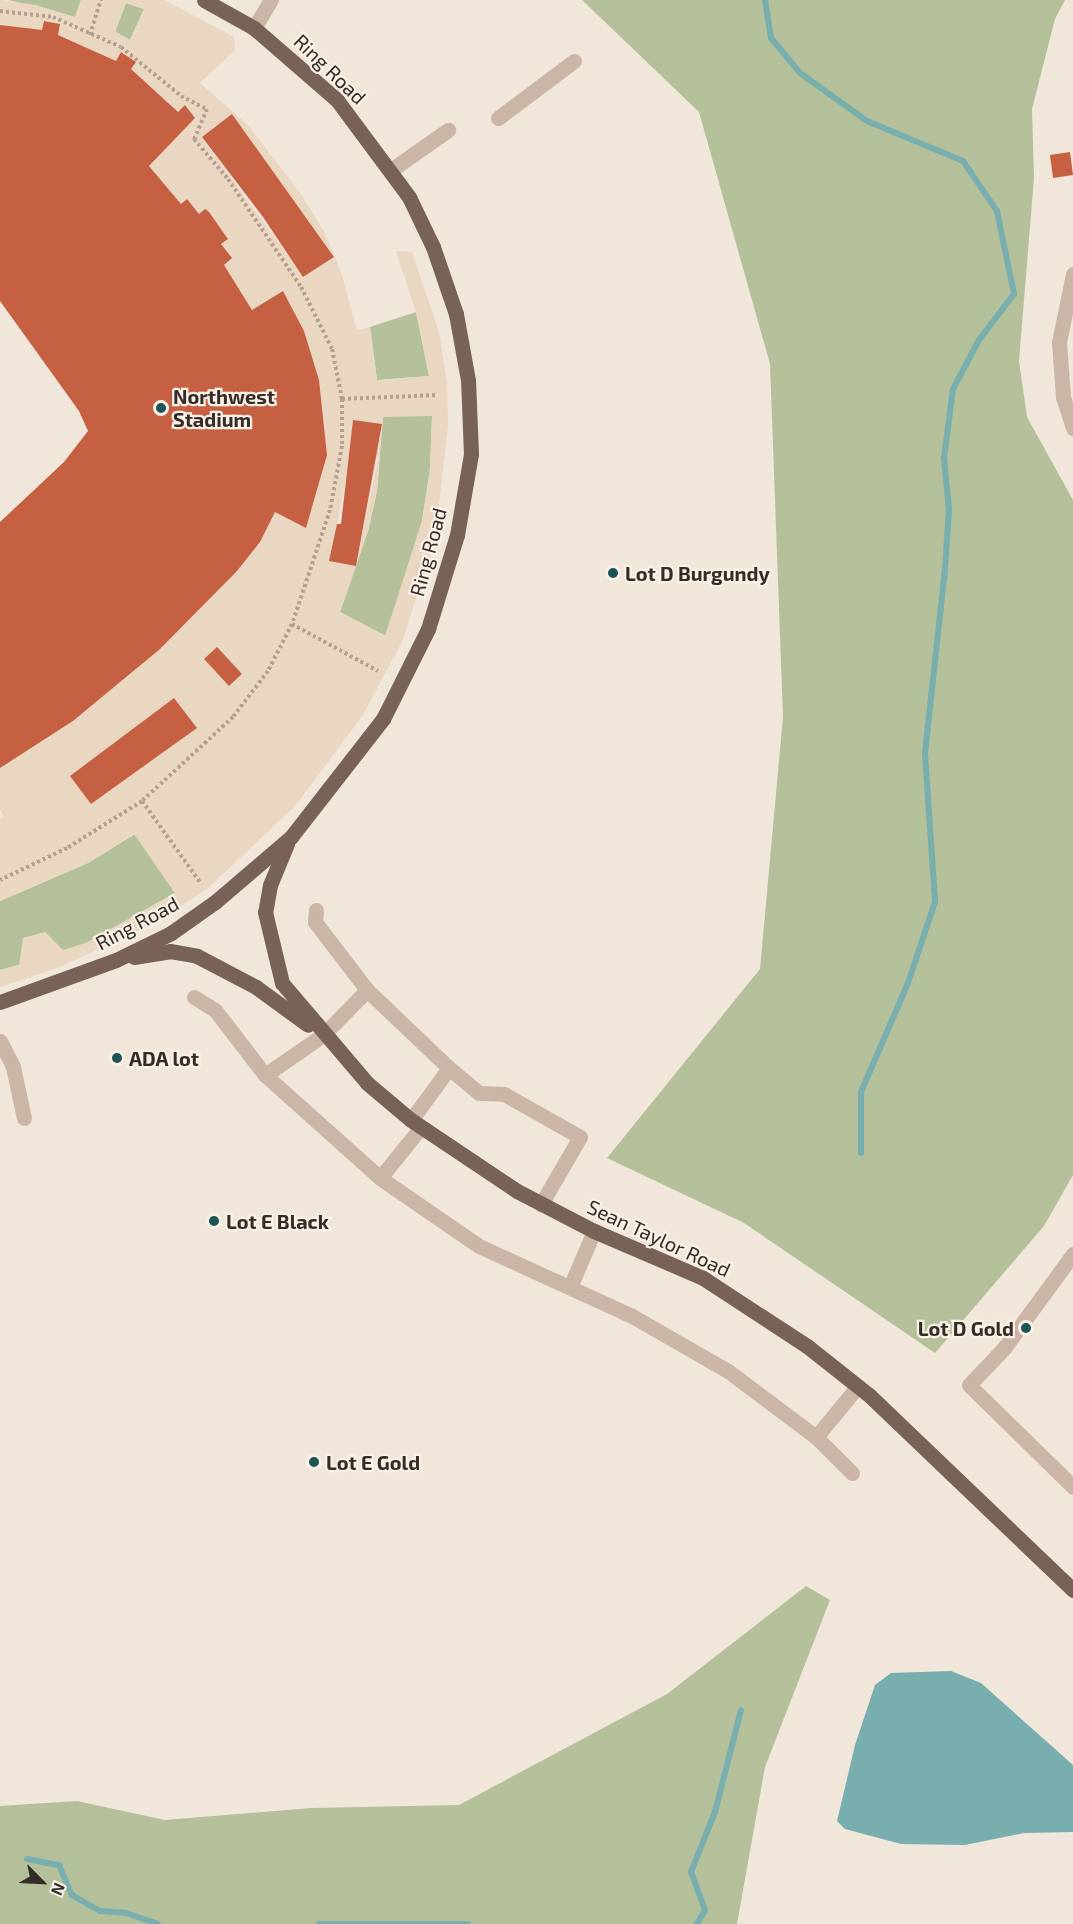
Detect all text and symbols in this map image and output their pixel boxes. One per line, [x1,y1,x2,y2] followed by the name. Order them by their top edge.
[289,29,371,109] street label: Ring Road
[173,384,275,431] place label: Northwest Stadium
[154,401,168,415] marker: Northwest Stadium
[405,505,451,599] street label: Ring Road
[625,561,770,585] place label: Lot D Burgundy
[606,566,620,580] marker: Lot D Burgundy
[91,891,183,955] street label: Ring Road
[129,1046,199,1070] place label: ADA lot
[110,1051,124,1065] marker: ADA lot
[583,1194,735,1282] street label: Sean Taylor Road
[226,1209,329,1233] place label: Lot E Black
[207,1214,221,1228] marker: Lot E Black
[918,1316,1014,1340] place label: Lot D Gold
[1019,1321,1033,1335] marker: Lot D Gold
[326,1450,420,1474] place label: Lot E Gold
[307,1455,321,1469] marker: Lot E Gold
[12,1852,72,1912] north arrow
[48,1880,70,1899] text: N

